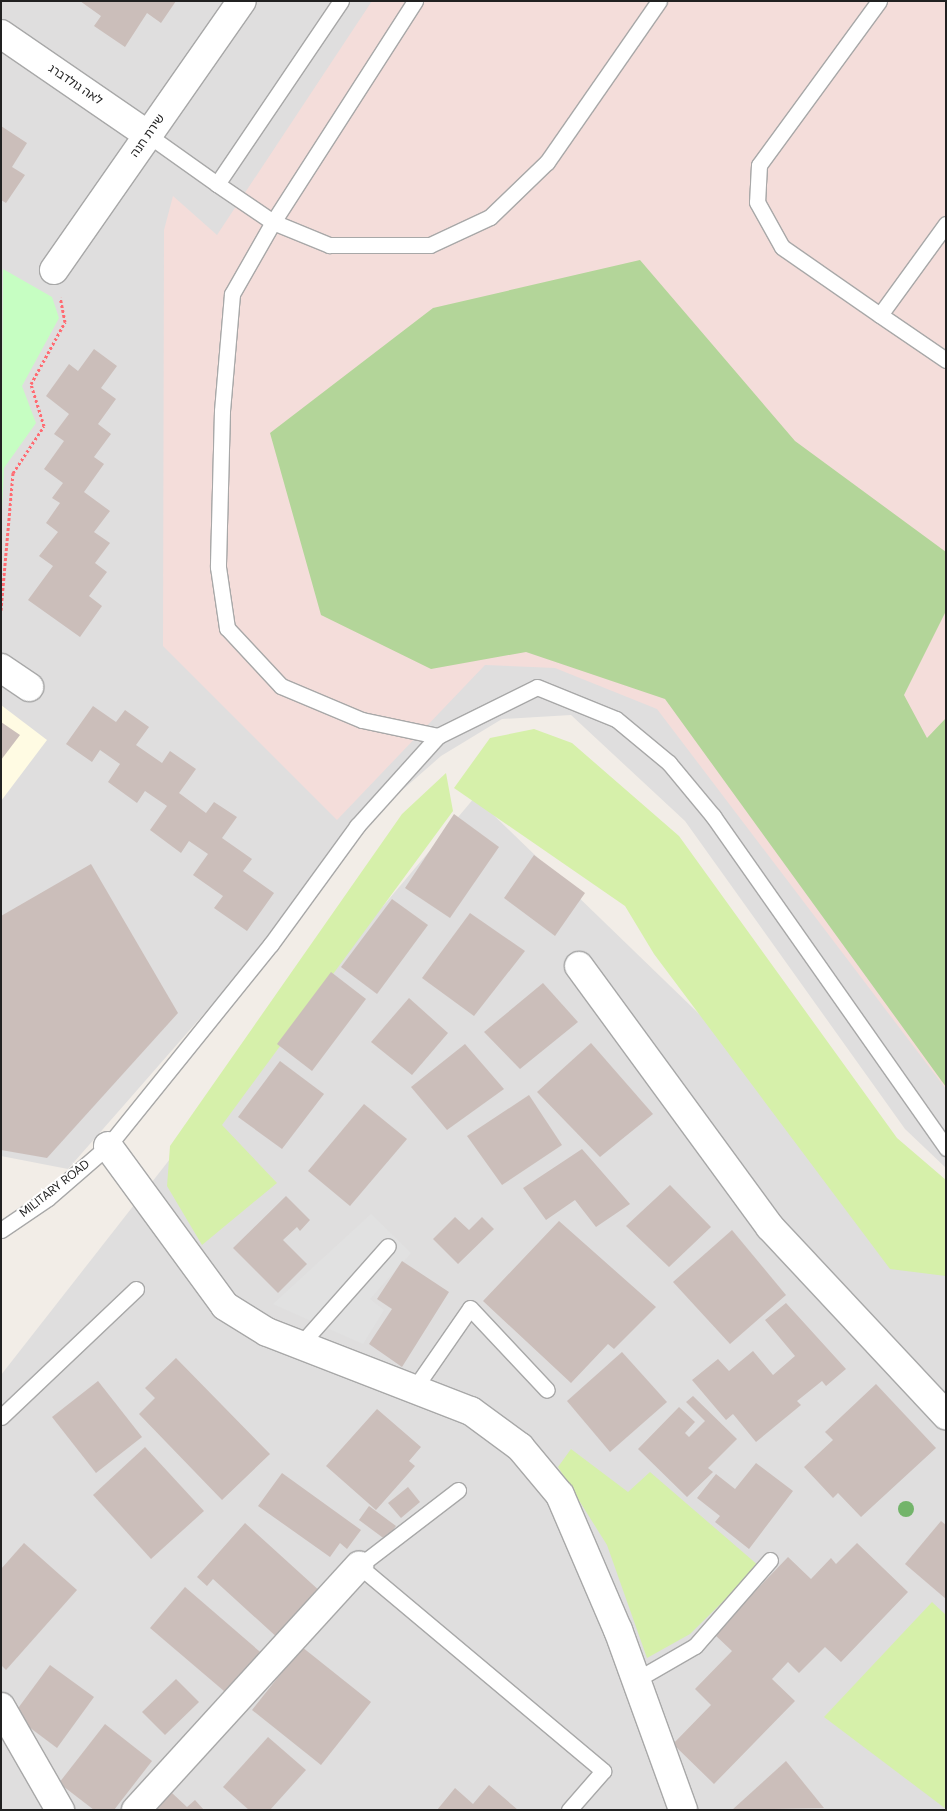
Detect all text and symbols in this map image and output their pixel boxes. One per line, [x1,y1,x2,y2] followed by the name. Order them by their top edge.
[45,62,105,108] street label: לאה גולדברג
[128,112,168,160] street label: שירת חנה
[17,1157,93,1221] street label: MILITARY ROAD

